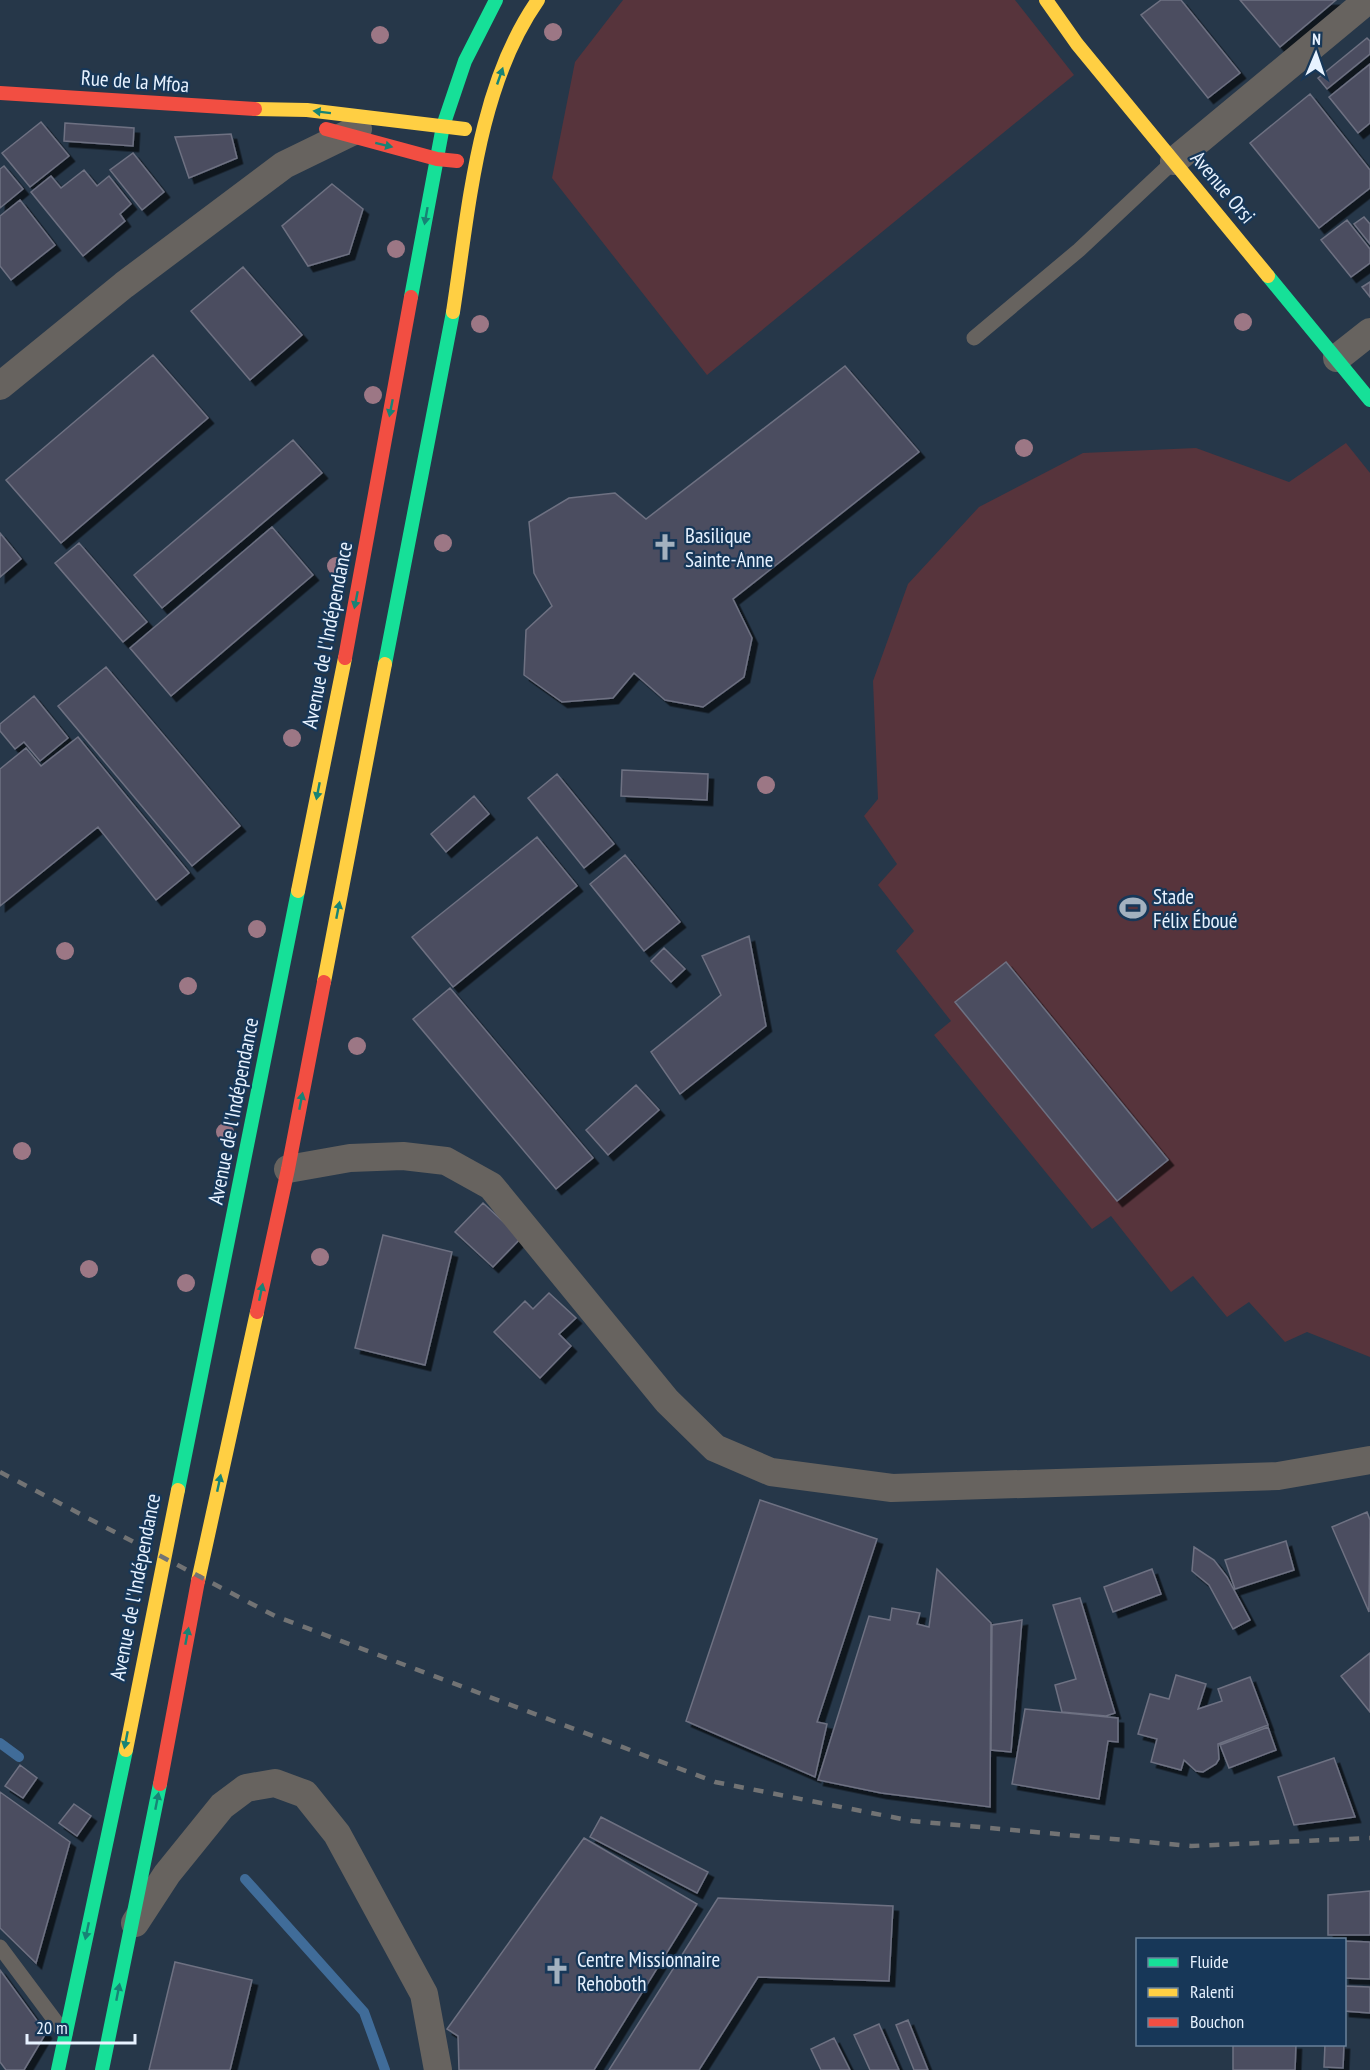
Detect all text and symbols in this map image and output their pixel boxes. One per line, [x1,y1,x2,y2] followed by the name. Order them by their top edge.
[1286,24,1346,84] north arrow
[1312,29,1321,49] text: N
[80,64,190,98] street label: Rue de la Mfoa
[496,67,506,85] one-way arrow
[312,107,331,117] one-way arrow
[375,141,393,151] one-way arrow
[1185,145,1261,229] street label: Avenue Orsi
[422,207,431,226] one-way arrow
[386,399,395,418] one-way arrow
[685,522,773,573] place label: Basilique Sainte-Anne
[650,532,680,562] church icon: Basilique Sainte-Anne
[296,539,358,731] street label: Avenue de l'Indépendance
[351,590,360,609] one-way arrow
[313,782,323,800] one-way arrow
[1153,883,1237,934] place label: Stade Félix Éboué
[1118,893,1148,923] sports icon: Stade Félix Éboué
[334,900,343,919] one-way arrow
[202,1015,264,1207] street label: Avenue de l'Indépendance
[297,1092,306,1111] one-way arrow
[257,1282,266,1301] one-way arrow
[215,1473,225,1492] one-way arrow
[104,1491,166,1683] street label: Avenue de l'Indépendance
[183,1627,192,1646] one-way arrow
[121,1731,130,1750] one-way arrow
[153,1791,162,1810] one-way arrow
[82,1922,92,1941] one-way arrow
[1136,1938,1346,2046] legend
[577,1946,720,1997] place label: Centre Missionnaire Rehoboth
[1190,1950,1229,1973] text: Fluide
[542,1956,572,1986] church icon: Centre Missionnaire Rehoboth
[1190,1980,1234,2003] text: Ralenti
[114,1982,123,2001] one-way arrow
[27,2007,135,2045] scale bar
[1190,2010,1244,2033] text: Bouchon
[36,2016,68,2039] text: 20 m

